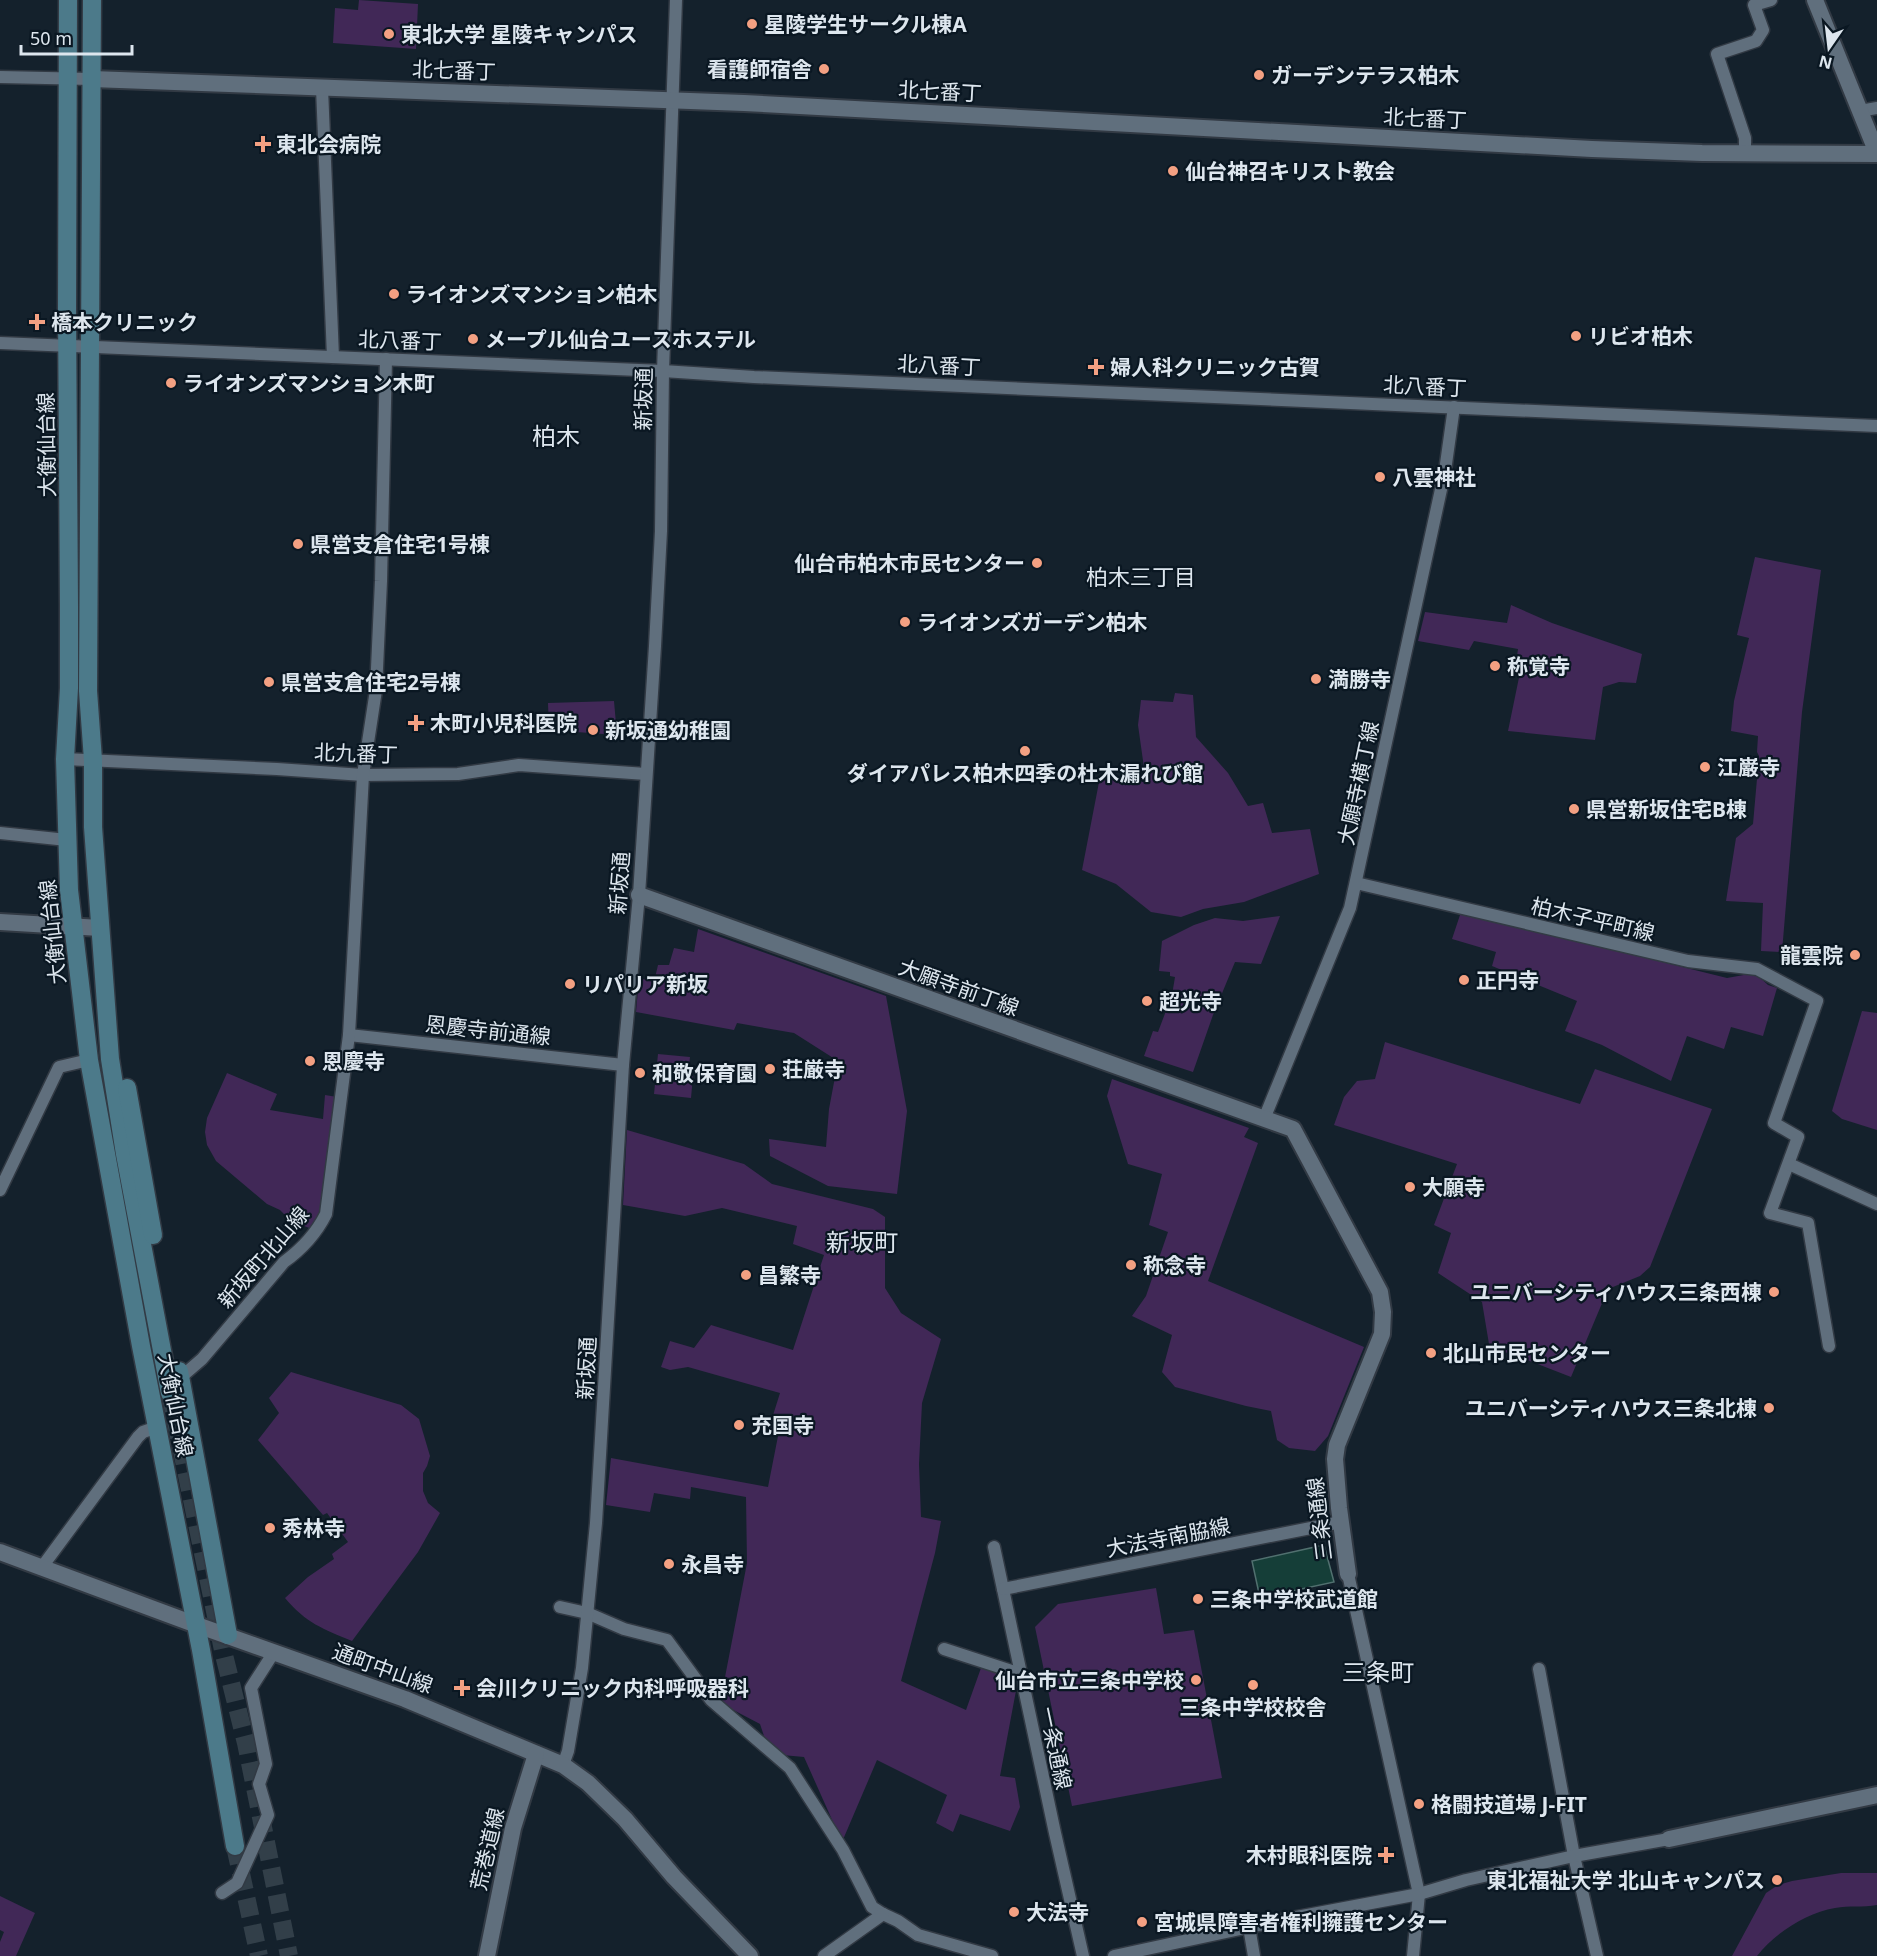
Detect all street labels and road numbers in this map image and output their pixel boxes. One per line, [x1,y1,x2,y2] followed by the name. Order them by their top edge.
[412,55,496,85] street label: 北七番丁
[897,75,983,107] street label: 北七番丁
[1382,102,1468,134] street label: 北七番丁
[358,325,442,355] street label: 北八番丁
[896,349,982,381] street label: 北八番丁
[628,367,658,431] street label: 新坂通
[1382,370,1468,402] street label: 北八番丁
[31,392,61,498] street label: 大衡仙台線
[1331,718,1385,848] street label: 大願寺横丁線
[314,738,398,768] street label: 北九番丁
[603,851,635,915] street label: 新坂通
[33,878,71,986] street label: 大衡仙台線
[1528,891,1658,947] street label: 柏木子平町線
[895,952,1023,1022] street label: 大願寺前丁線
[424,1009,552,1051] street label: 恩慶寺前通線
[211,1200,315,1314] street label: 新坂町北山線
[570,1336,602,1400] street label: 新坂通
[152,1351,200,1459] street label: 大衡仙台線
[1300,1476,1338,1562] street label: 三条通線
[1103,1511,1233,1563] street label: 大法寺南脇線
[329,1637,437,1699] street label: 通町中山線
[1034,1704,1078,1792] street label: 一条通線
[464,1805,510,1893] street label: 荒巻道線

